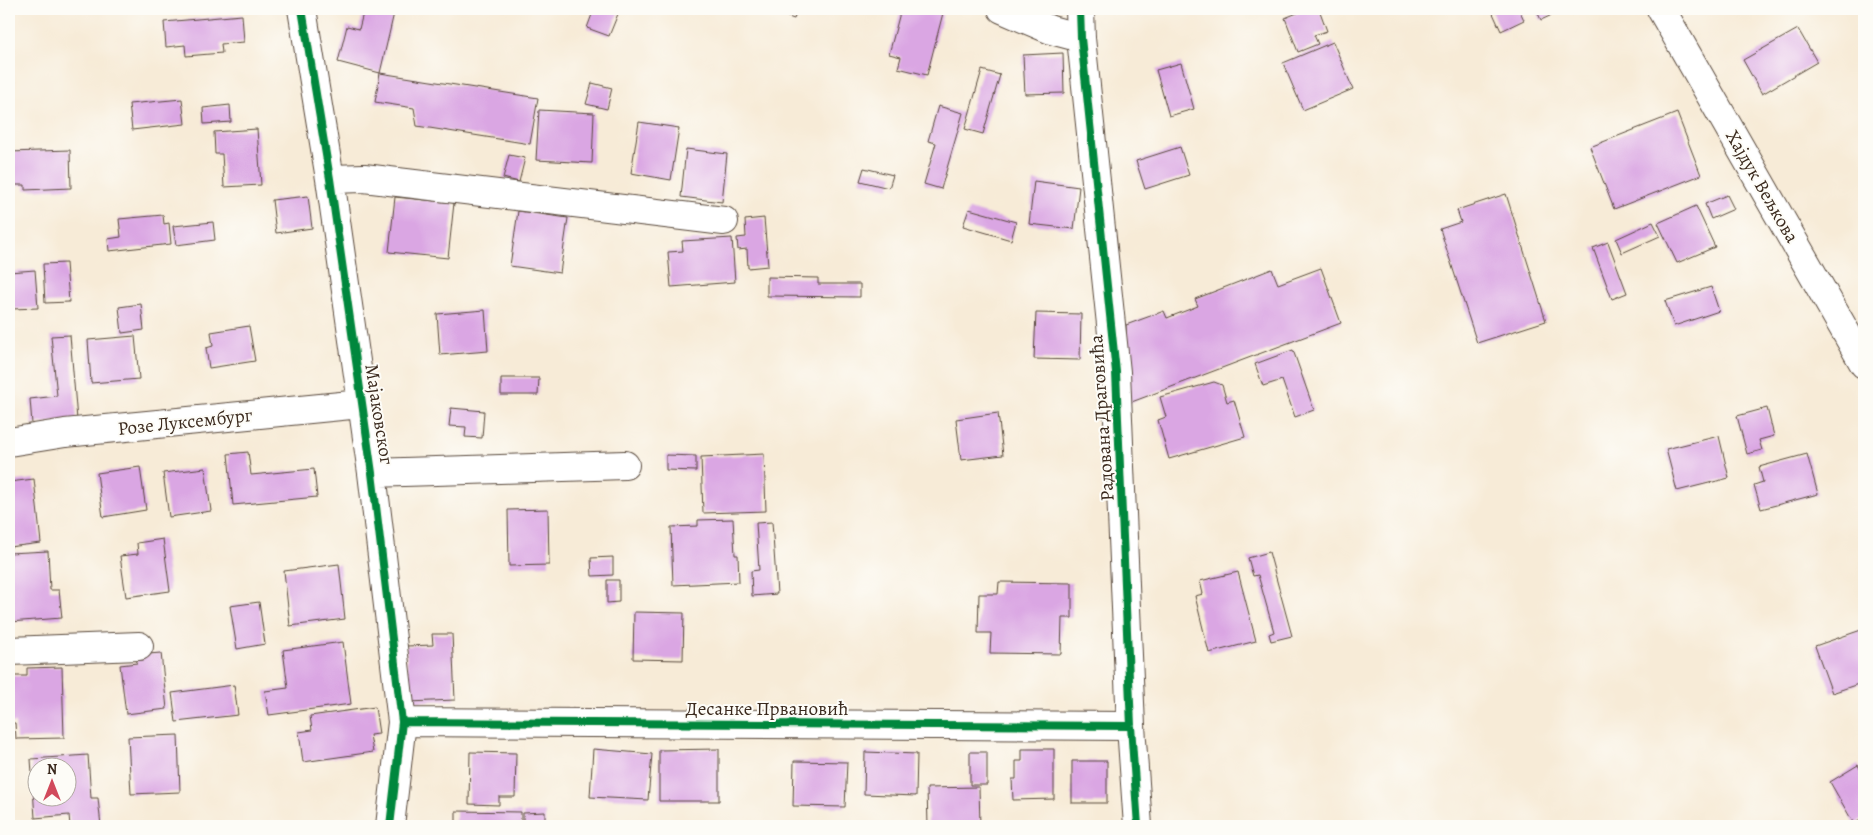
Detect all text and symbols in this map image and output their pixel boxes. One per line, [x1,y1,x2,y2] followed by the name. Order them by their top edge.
[1719,125,1805,248] street label: Хајдук Вељкова
[1083,334,1121,502] street label: Радована Драговића
[358,362,400,466] street label: Мајаковског
[116,402,254,442] street label: Розе Луксембург
[686,696,848,722] street label: Десанке Првановић
[28,758,78,808] north arrow
[47,760,57,779] text: N

